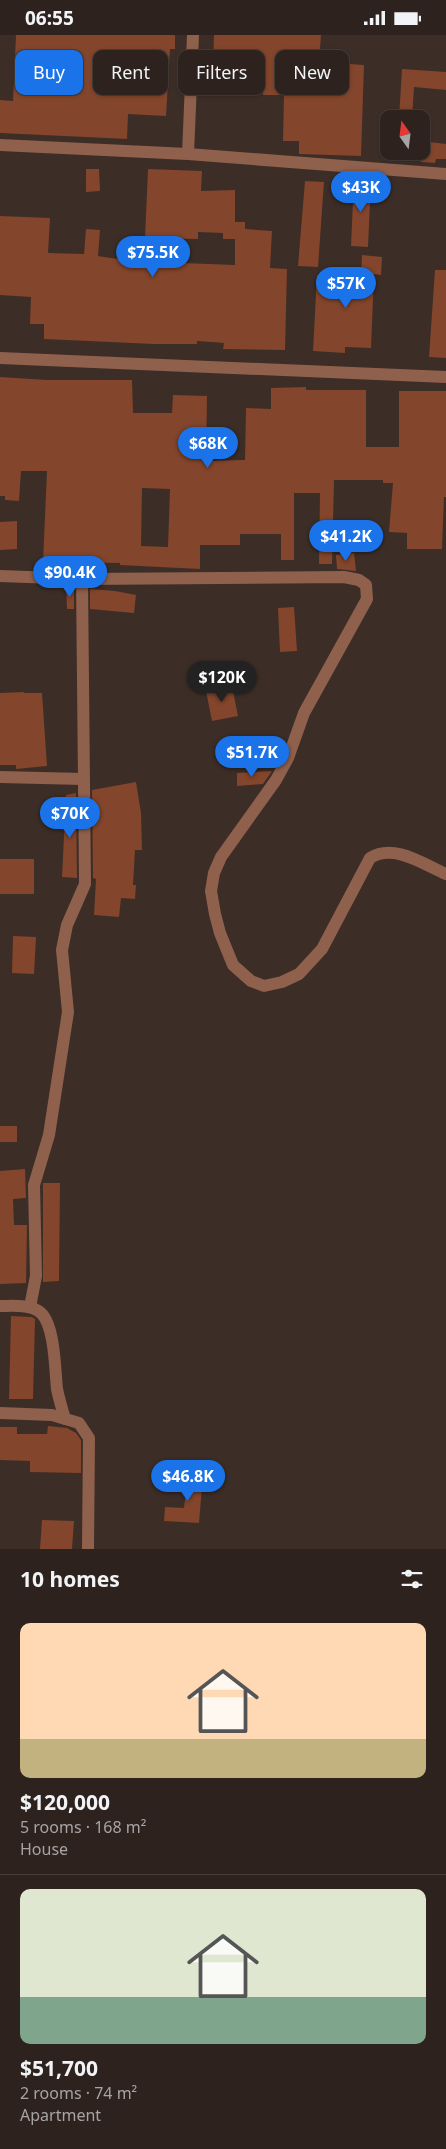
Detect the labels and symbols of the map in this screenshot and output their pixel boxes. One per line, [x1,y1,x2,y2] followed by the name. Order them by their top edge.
[380,110,430,160] north arrow
[331,171,391,213] pin: $43K
[112,235,194,278] pin: $75.5K
[316,267,376,309] pin: $57K
[178,427,238,469] pin: $68K
[305,519,387,562] pin: $41.2K
[29,555,111,598] pin: $90.4K
[187,661,257,703] pin: $120K
[211,735,293,778] pin: $51.7K
[40,797,100,839] pin: $70K
[147,1459,229,1502] pin: $46.8K

